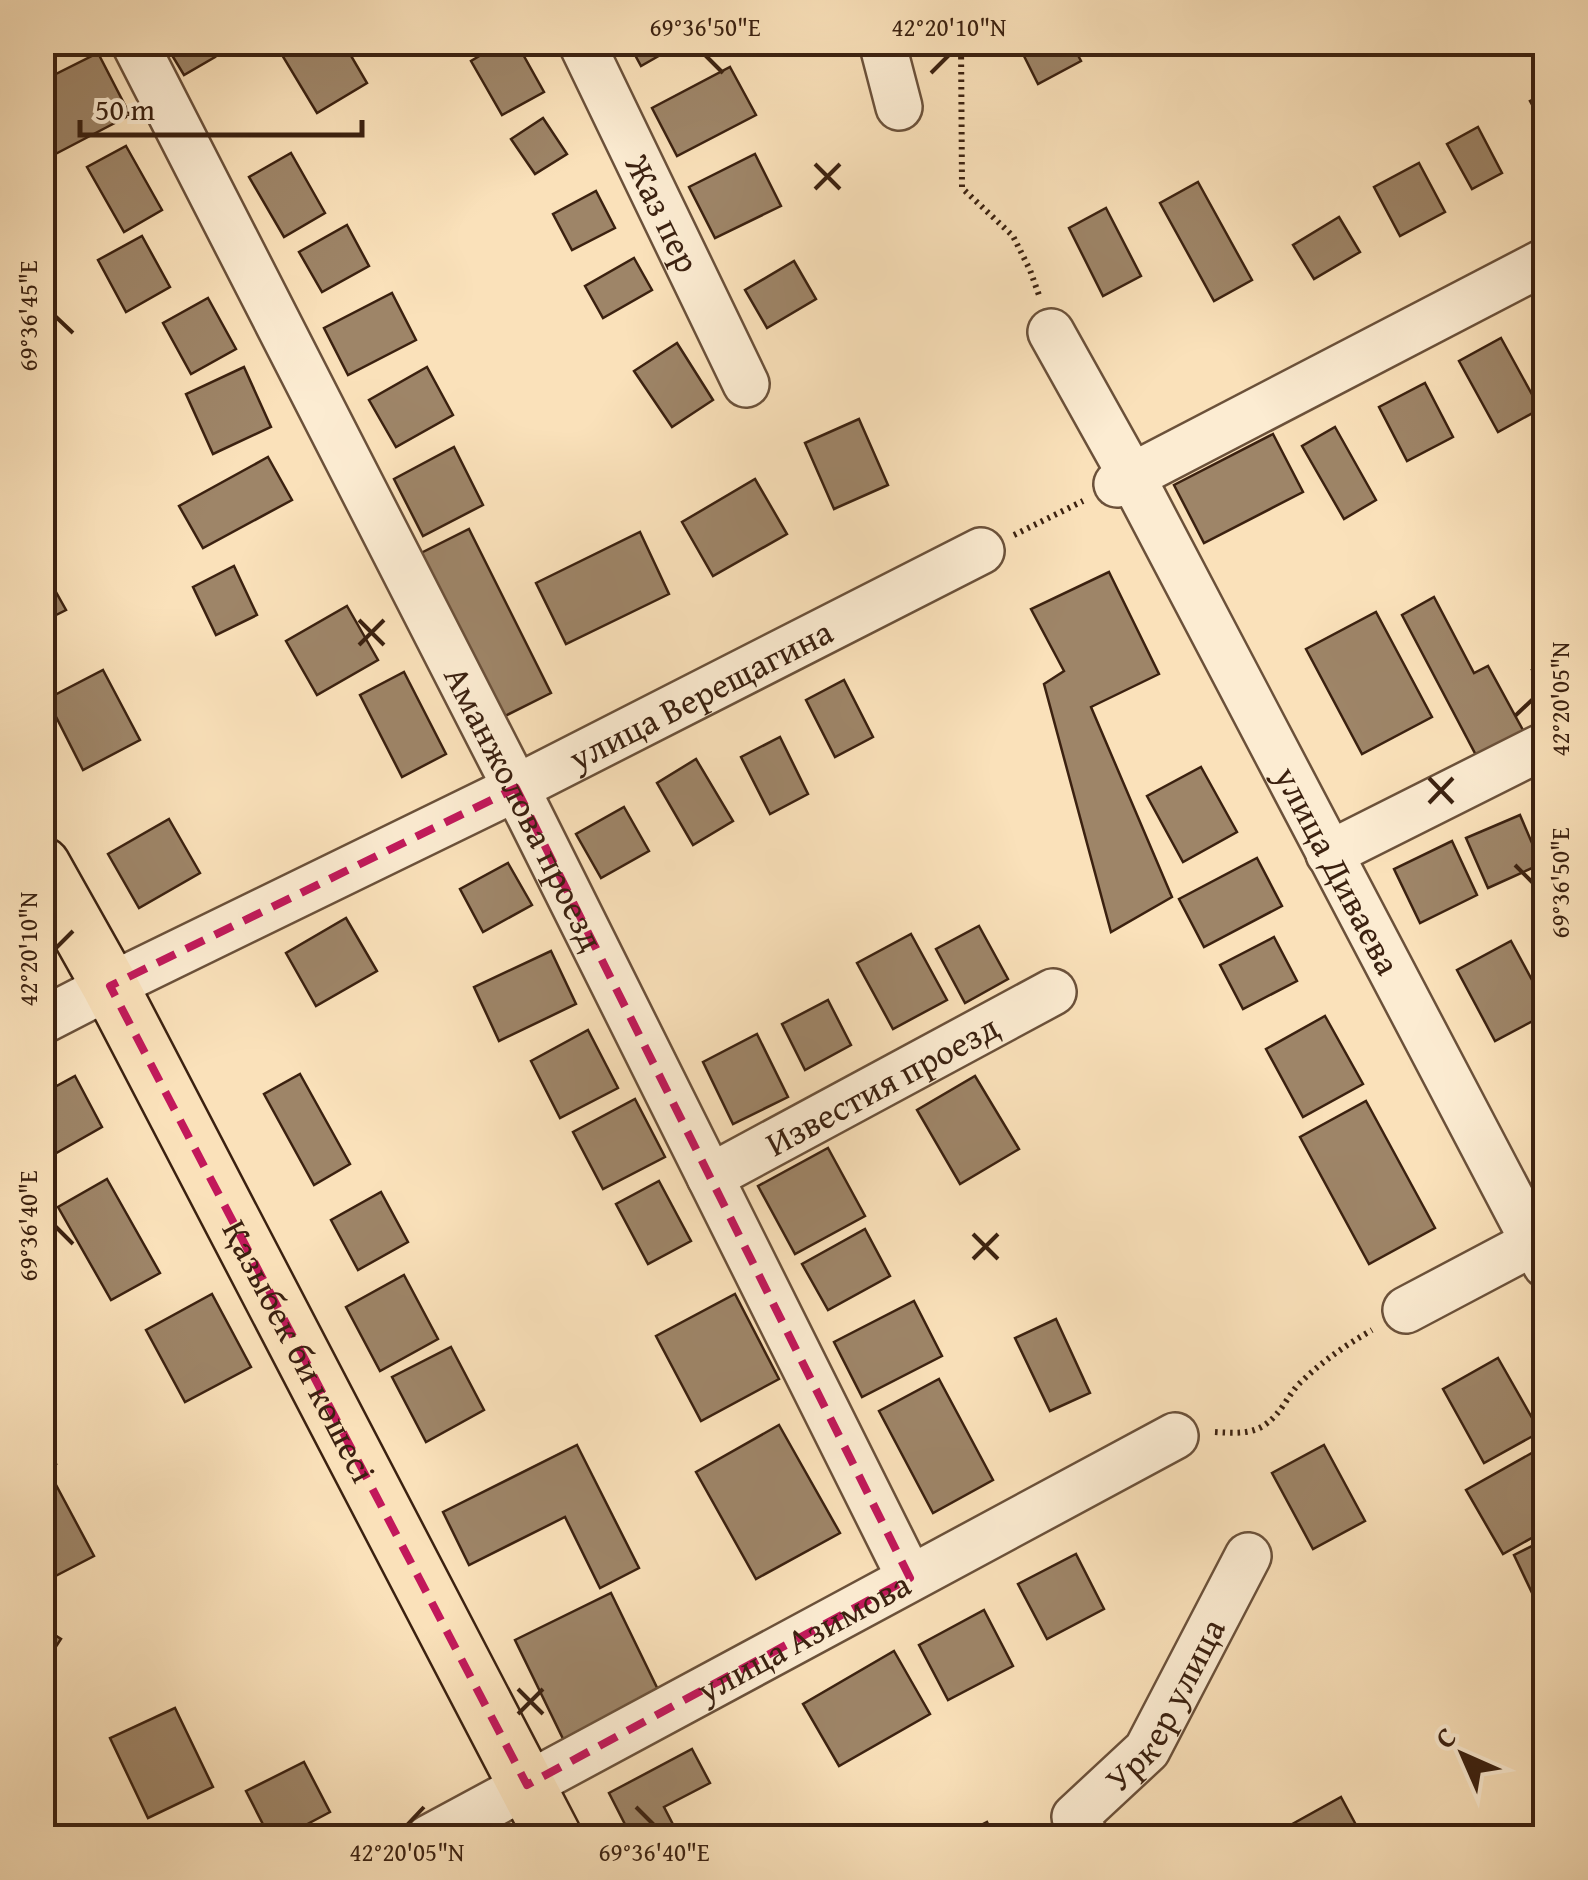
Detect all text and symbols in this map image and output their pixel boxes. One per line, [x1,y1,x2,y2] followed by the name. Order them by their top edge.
[649,9,761,45] text: 69°36'50"E
[892,9,1006,45] text: 42°20'10"N
[80,75,362,137] scale bar
[95,87,155,131] text: 50 m
[613,145,714,281] street label: Жаз пер
[10,260,46,372] text: 69°36'45"E
[559,605,841,783] street label: улица Верещагина
[1542,642,1578,756] text: 42°20'05"N
[432,657,618,959] street label: Аманжолова проезд
[1262,756,1415,984] street label: улица Диваева
[1542,827,1578,939] text: 69°36'50"E
[10,892,46,1006] text: 42°20'10"N
[756,1001,1007,1168] street label: Известия проезд
[10,1170,46,1282] text: 69°36'40"E
[210,1210,390,1491] street label: Қазыбек би көшесі
[686,1558,919,1715] street label: улица Азимова
[1093,1608,1237,1803] street label: Уркер улица
[1413,1705,1513,1805] north arrow
[1425,1717,1465,1757] text: С
[350,1834,464,1870] text: 42°20'05"N
[598,1834,710,1870] text: 69°36'40"E

